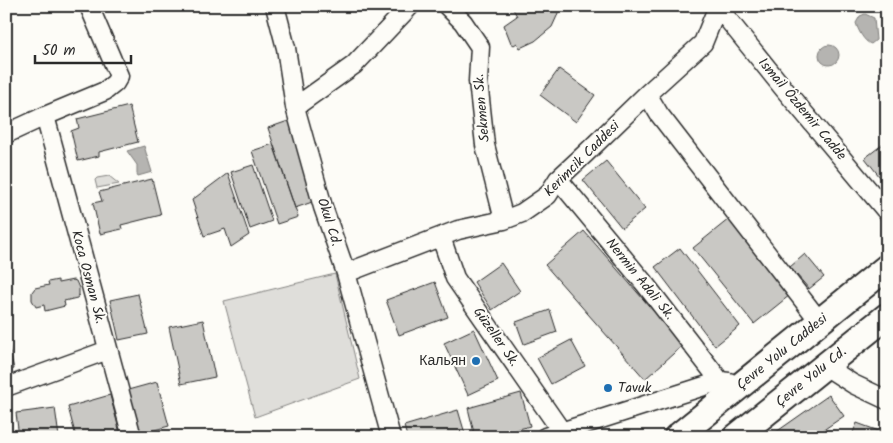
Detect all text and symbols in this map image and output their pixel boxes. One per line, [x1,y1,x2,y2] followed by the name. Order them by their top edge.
[35,32,131,64] scale bar
[42,39,76,63] text: 50 m
[752,53,852,166] street label: Ismail Ôzdemir Cadde
[468,73,496,143] street label: Sekmen Sk.
[539,115,626,202] street label: Kerimcik Caddesi
[311,195,347,249] street label: Okul Cd.
[65,228,111,326] street label: Koca Osman Sk.
[600,233,680,325] street label: Nermin Adali Sk.
[467,303,525,371] street label: Güzeller Sk.
[732,308,833,396] street label: Çevre Yolu Caddesi
[771,341,851,413] street label: Çevre Yolu Cd.
[419,350,466,372] place label: Кальян
[470,355,482,367] marker: Кальян
[618,377,652,399] place label: Tavuk
[602,382,614,394] marker: Tavuk

